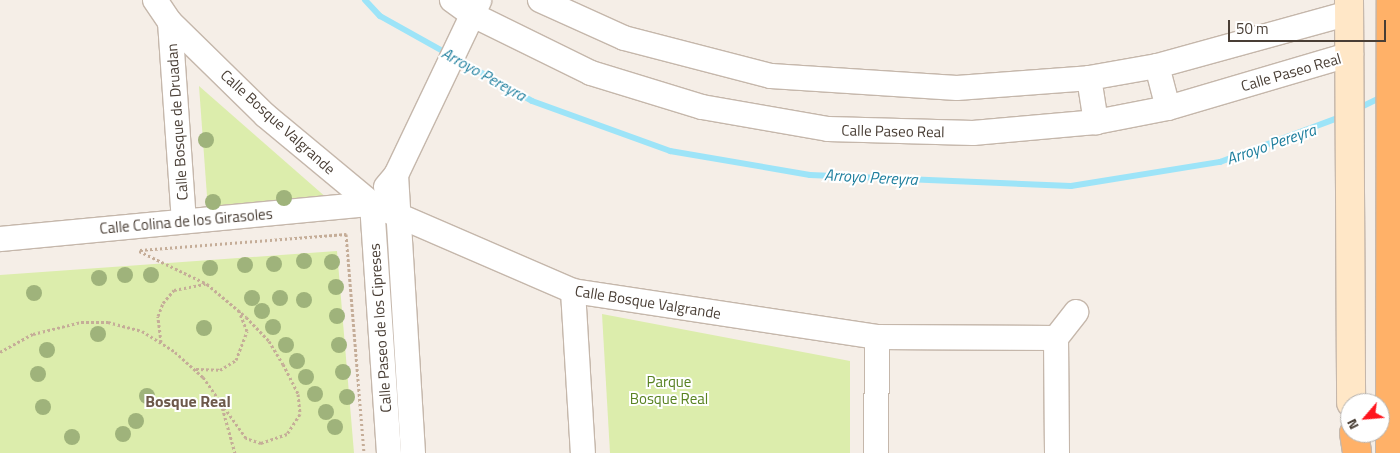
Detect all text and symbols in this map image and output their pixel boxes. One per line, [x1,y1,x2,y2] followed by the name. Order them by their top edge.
[1230,10,1388,42] scale bar
[1236,17,1269,40] text: 50 m
[163,43,191,201] street label: Calle Bosque de Druadan
[439,43,529,105] water label: Arroyo Pereyra
[1239,49,1343,95] street label: Calle Paseo Real
[217,66,339,178] street label: Calle Bosque Valgrande
[1224,120,1318,168] water label: Arroyo Pereyra
[841,121,945,141] street label: Calle Paseo Real
[824,165,918,189] water label: Arroyo Pereyra
[99,204,273,238] street label: Calle Colina de los Girasoles
[365,243,395,413] street label: Calle Paseo de los Cipreses
[574,282,722,322] street label: Calle Bosque Valgrande
[630,372,708,407] park label: Parque Bosque Real
[145,391,231,411] district label: Bosque Real
[1340,393,1390,443] north arrow
[1341,416,1364,434] text: N

